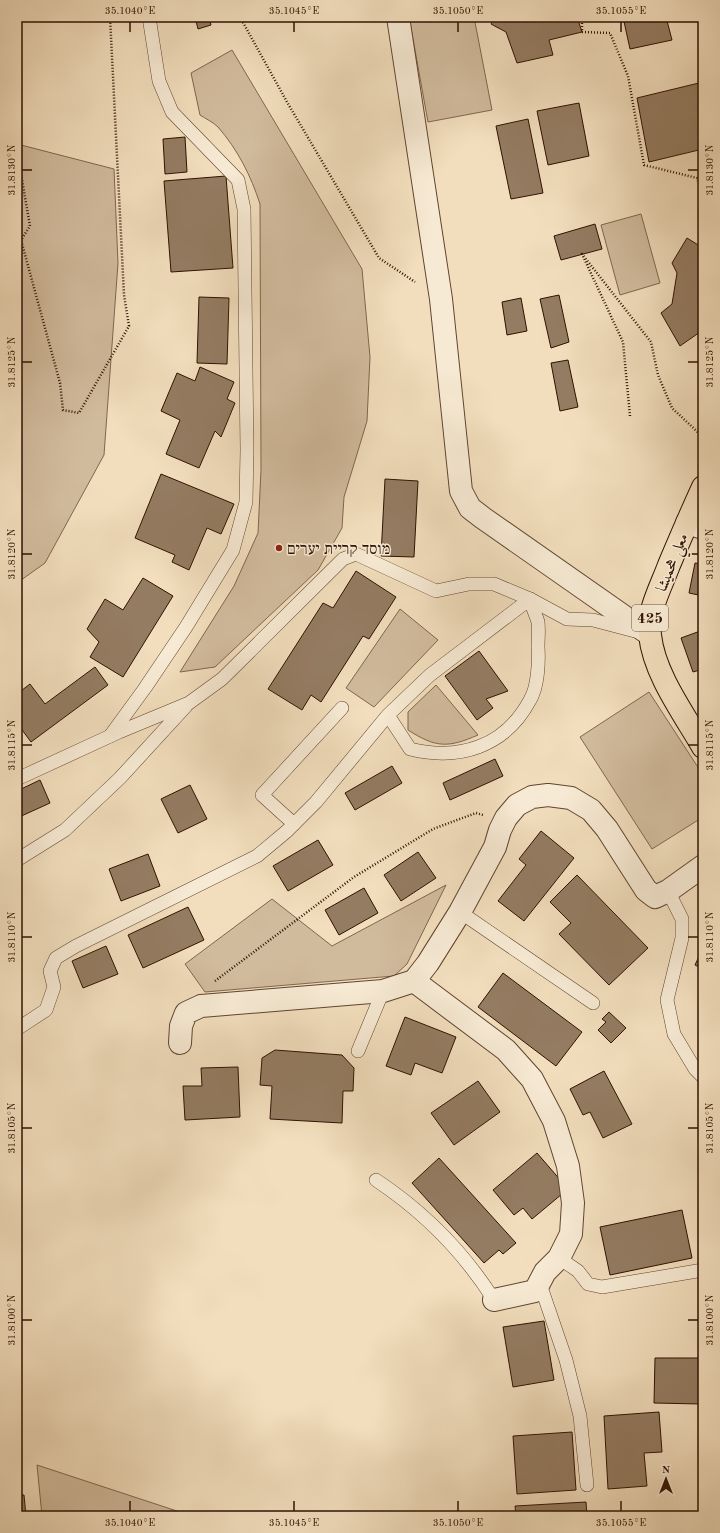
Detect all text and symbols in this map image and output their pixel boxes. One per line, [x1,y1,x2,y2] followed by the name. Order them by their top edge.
[105,6,155,16] text: 35.1040°E
[269,6,319,16] text: 35.1045°E
[433,6,483,16] text: 35.1050°E
[596,6,646,16] text: 35.1055°E
[7,144,17,196] text: 31.8130°N
[705,144,715,196] text: 31.8130°N
[7,336,17,388] text: 31.8125°N
[705,336,715,388] text: 31.8125°N
[7,528,17,580] text: 31.8120°N
[705,528,715,580] text: 31.8120°N
[654,531,697,597] street label: معلي هحميشا
[287,542,390,558] place label: מוסד קריית יערים
[274,543,284,553] marker: מוסד קריית יערים
[632,605,668,631] road number: 425
[7,719,17,771] text: 31.8115°N
[705,719,715,771] text: 31.8115°N
[7,911,17,963] text: 31.8110°N
[705,911,715,963] text: 31.8110°N
[7,1102,17,1154] text: 31.8105°N
[705,1102,715,1154] text: 31.8105°N
[7,1294,17,1346] text: 31.8100°N
[705,1294,715,1346] text: 31.8100°N
[646,1459,686,1499] north arrow
[662,1465,671,1476] text: N
[105,1518,155,1528] text: 35.1040°E
[269,1518,319,1528] text: 35.1045°E
[433,1518,483,1528] text: 35.1050°E
[596,1518,646,1528] text: 35.1055°E

